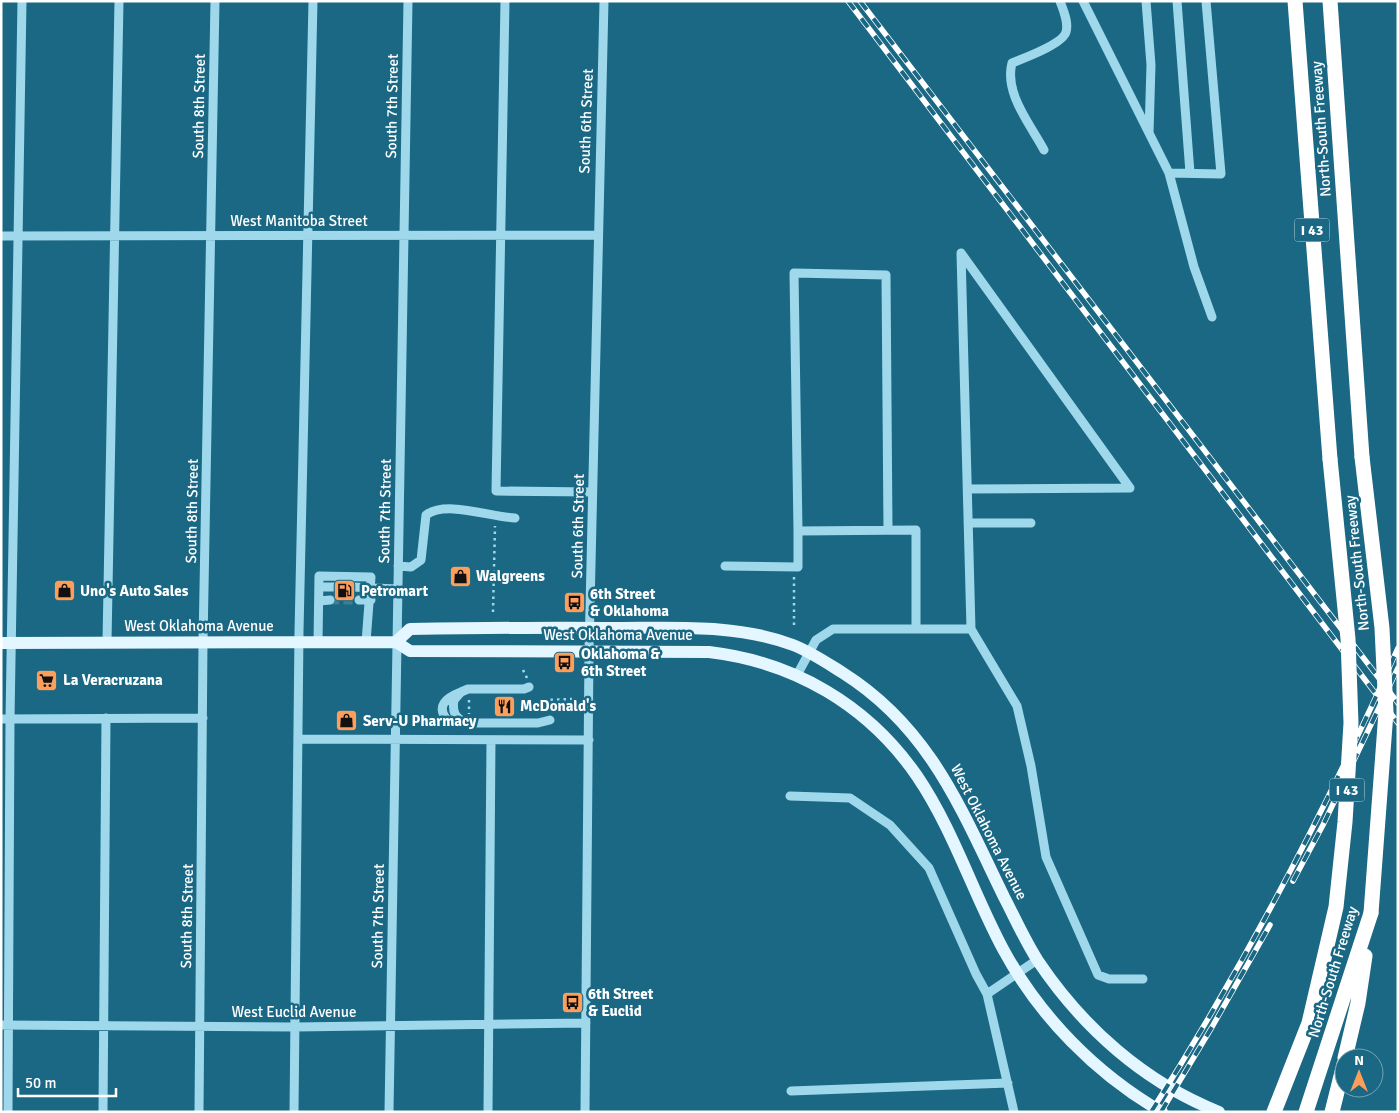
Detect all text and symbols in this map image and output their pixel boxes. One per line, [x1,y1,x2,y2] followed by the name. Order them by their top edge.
[189,53,209,159] street label: South 8th Street
[382,53,402,159] street label: South 7th Street
[1307,60,1335,198] street label: North-South Freeway
[575,68,597,174] street label: South 6th Street
[230,212,368,230] street label: West Manitoba Street
[1294,218,1330,242] road number: I 43
[182,458,202,564] street label: South 8th Street
[375,458,395,564] street label: South 7th Street
[568,473,588,579] street label: South 6th Street
[1341,494,1373,632] street label: North-South Freeway
[448,564,472,588] shop icon: Walgreens
[476,567,545,585] place label: Walgreens
[52,579,76,603] shop icon: Uno's Auto Sales
[333,579,357,603] fuel station icon: Petromart
[80,582,189,600] place label: Uno's Auto Sales
[361,582,428,600] place label: Petromart
[590,585,669,620] place label: 6th Street & Oklahoma
[562,591,586,615] bus stop icon: 6th Street & Oklahoma
[124,617,274,635] street label: West Oklahoma Avenue
[543,626,693,644] street label: West Oklahoma Avenue
[581,645,660,680] place label: Oklahoma & 6th Street
[553,651,577,675] bus stop icon: Oklahoma & 6th Street
[35,668,59,692] supermarket icon: La Veracruzana
[63,671,163,689] place label: La Veracruzana
[492,694,516,718] restaurant icon: McDonald's
[520,697,597,715] place label: McDonald's
[335,709,359,733] shop icon: Serv-U Pharmacy
[363,712,477,730] place label: Serv-U Pharmacy
[947,761,1031,903] street label: West Oklahoma Avenue
[1330,778,1364,802] road number: I 43
[177,863,197,969] street label: South 8th Street
[368,863,388,969] street label: South 7th Street
[1304,904,1362,1040] street label: North-South Freeway
[588,985,654,1020] place label: 6th Street & Euclid
[560,991,584,1015] bus stop icon: 6th Street & Euclid
[232,1003,356,1021] street label: West Euclid Avenue
[1334,1048,1384,1098] north arrow
[1354,1052,1364,1069] text: N
[18,1066,115,1098] scale bar
[25,1074,56,1092] text: 50 m

